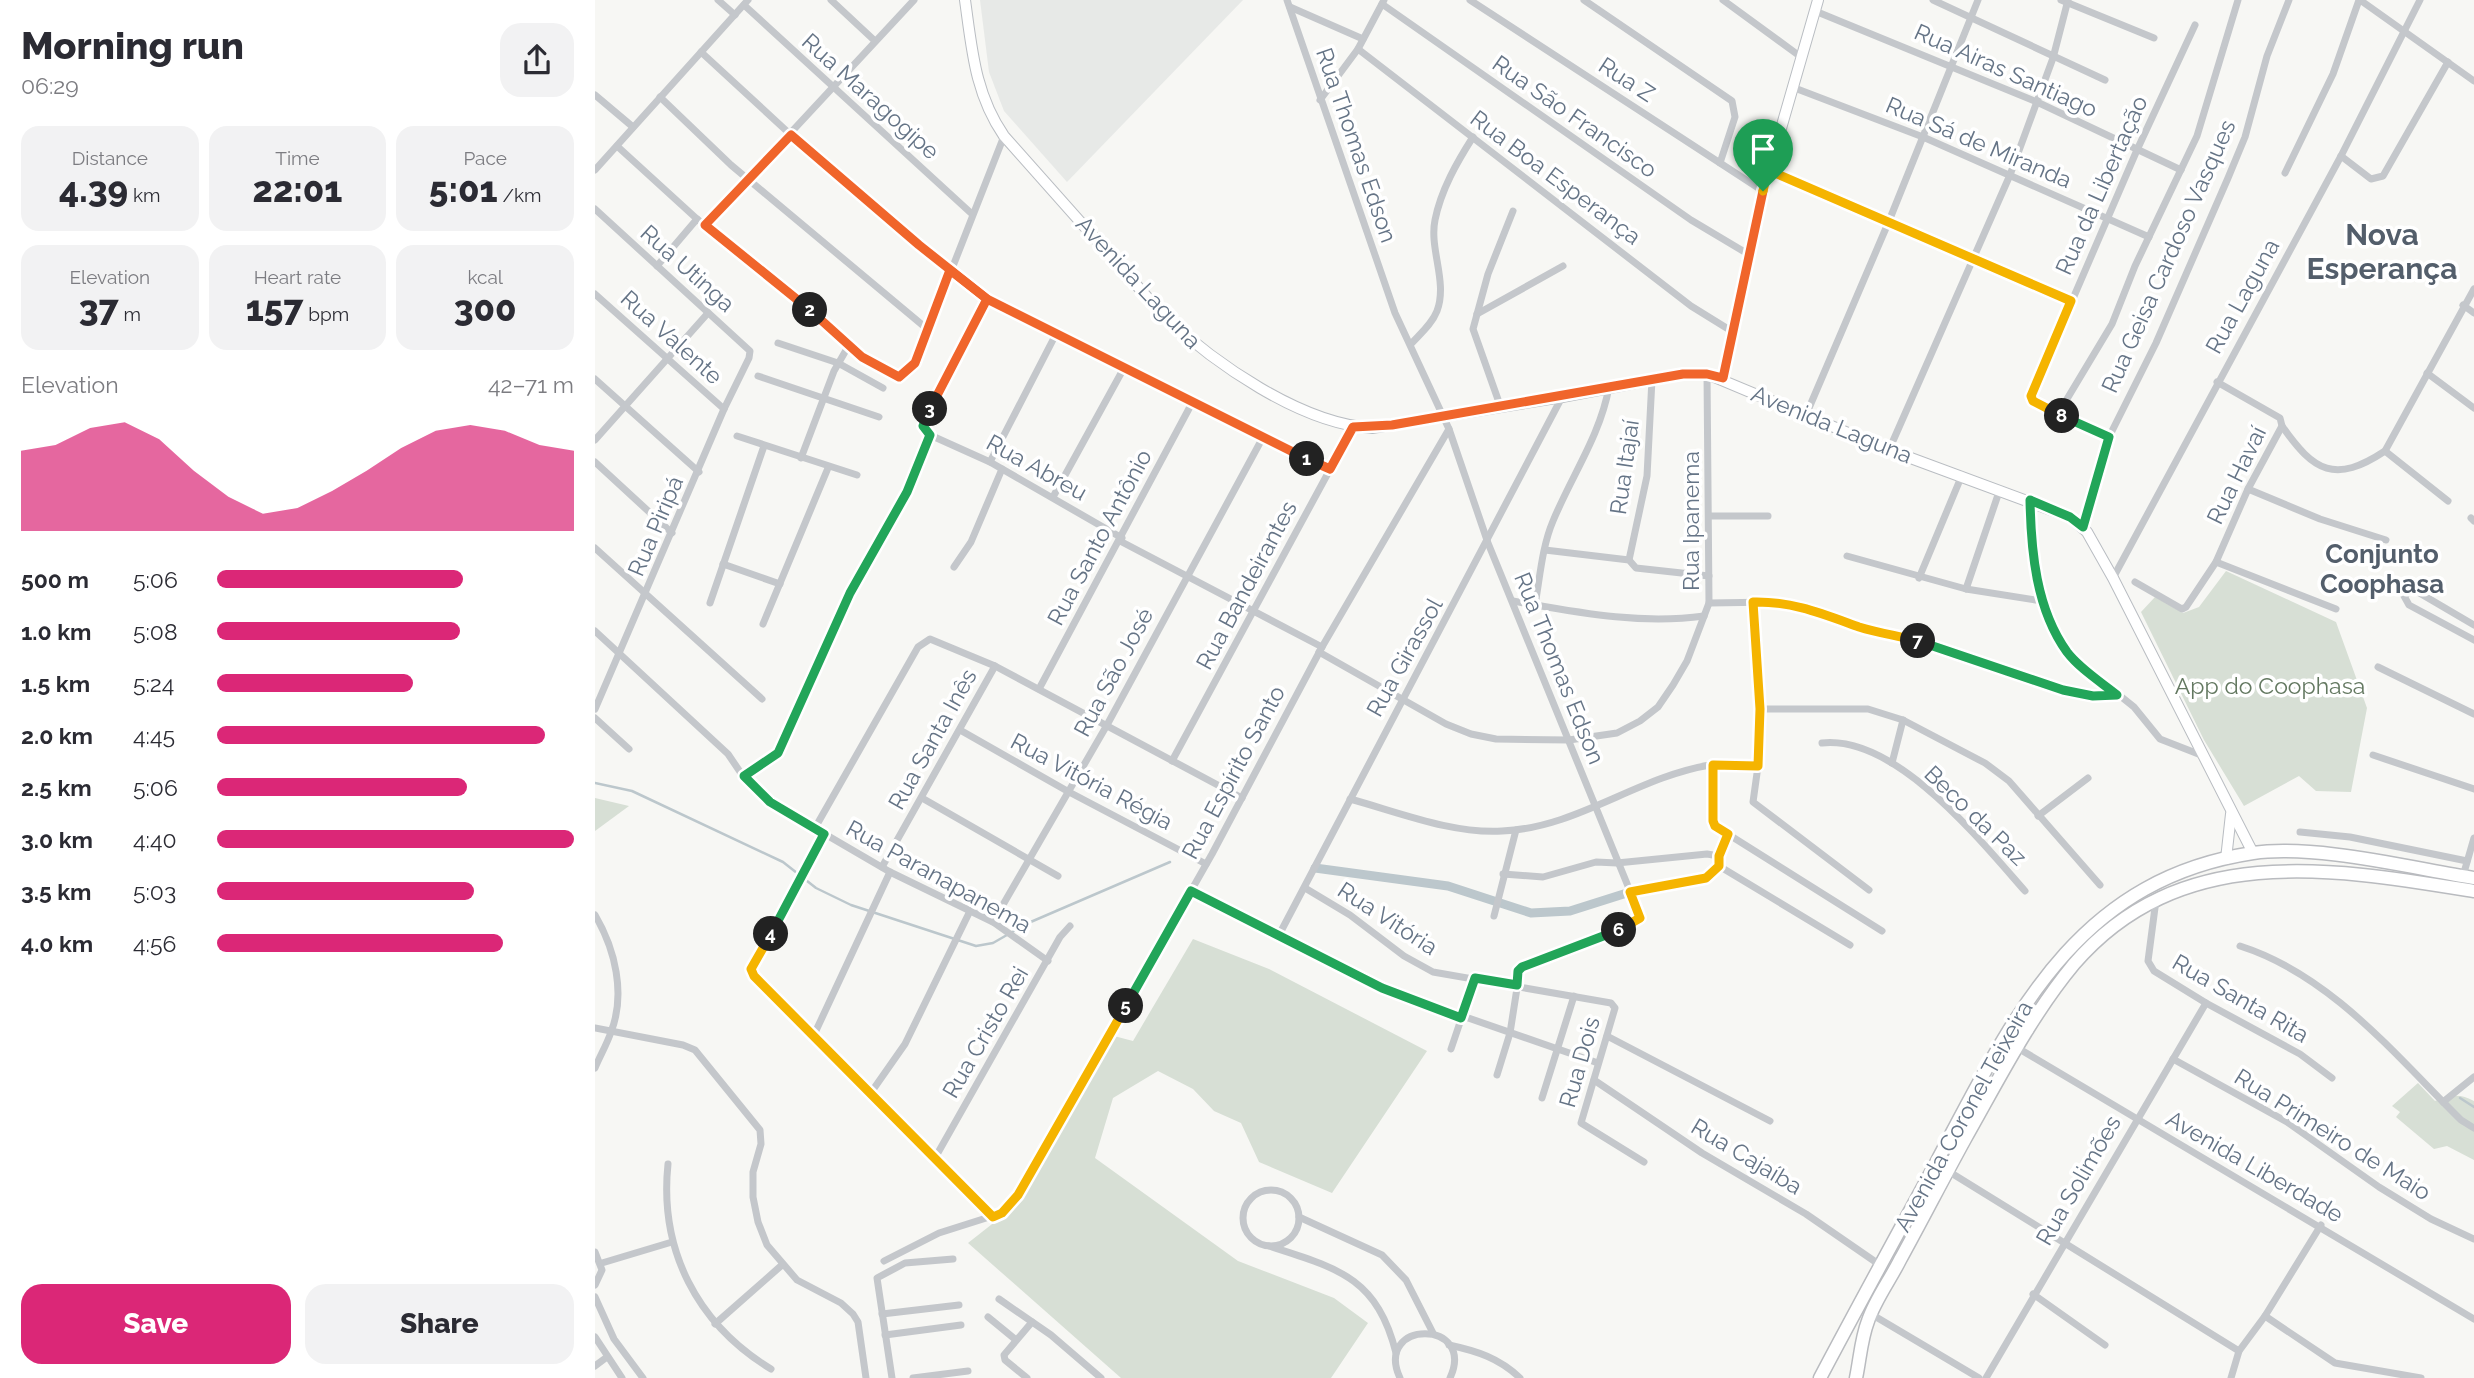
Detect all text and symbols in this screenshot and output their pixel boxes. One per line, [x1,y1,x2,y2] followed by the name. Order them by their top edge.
[1910,18,2102,122] street label: Rua Airas Santiago
[21,23,244,68] text: Morning run
[500,23,574,97] button: share
[797,27,945,165] street label: Rua Maragogipe
[1311,44,1403,246] street label: Rua Thomas Edson
[1488,49,1662,183] street label: Rua São Francisco
[1594,51,1660,107] street label: Rua Z
[21,72,79,99] text: 06:29
[1882,91,2076,193] street label: Rua Sá de Miranda
[2049,91,2153,279] street label: Rua da Libertação
[1466,104,1646,250] street label: Rua Boa Esperança
[2095,115,2241,397] street label: Rua Geisa Cardoso Vasques
[1733,119,1793,191] pin
[1744,130,1782,168] icon: arrive
[72,147,148,169] text: Distance
[275,147,320,169] text: Time
[463,147,507,169] text: Pace
[59,169,128,210] text: 4.39
[253,169,342,210] text: 22:01
[429,169,498,210] text: 5:01
[128,184,161,206] text: km
[498,184,541,206] text: /km
[1071,210,1207,354] street label: Avenida Laguna
[2307,217,2457,286] district label: Nova Esperança
[635,219,741,317] street label: Rua Utinga
[2199,234,2285,358] street label: Rua Laguna
[69,266,150,288] text: Elevation
[254,266,341,288] text: Heart rate
[467,266,503,288] text: kcal
[616,284,728,390] street label: Rua Valente
[79,288,119,329] text: 37
[246,288,304,329] text: 157
[454,288,517,329] text: 300
[793,292,827,328] pin: 2
[804,298,815,320] text: 2
[119,303,141,325] text: m
[304,303,349,325] text: bpm
[21,371,119,398] text: Elevation
[488,371,574,398] text: 42–71 m
[1748,379,1916,469] street label: Avenida Laguna
[913,392,947,426] pin: 3
[924,397,935,419] text: 3
[2045,398,2079,434] pin: 8
[2056,404,2067,426] text: 8
[1604,417,1644,516] street label: Rua Itajaí
[2201,421,2272,528] street label: Rua Havaí
[982,428,1092,506] street label: Rua Abreu
[1289,442,1325,476] pin: 1
[1041,444,1157,630] street label: Rua Santo Antônio
[1302,447,1311,469] text: 1
[1677,451,1704,591] street label: Rua Ipanema
[622,472,688,580] street label: Rua Piripá
[1190,496,1302,674] street label: Rua Bandeirantes
[2320,539,2444,599] district label: Conjunto Coophasa
[21,566,89,593] text: 500 m
[133,566,178,593] text: 5:06
[1509,568,1611,768] street label: Rua Thomas Edson
[1360,592,1448,721] street label: Rua Girassol
[1068,603,1158,741] street label: Rua São José
[21,618,91,645] text: 1.0 km
[133,618,178,645] text: 5:08
[1901,624,1935,658] pin: 7
[1912,629,1923,651] text: 7
[882,664,982,814] street label: Rua Santa Inês
[21,670,90,697] text: 1.5 km
[133,670,174,697] text: 5:24
[2175,672,2365,699] park label: App do Coophasa
[1176,681,1290,863] street label: Rua Espírito Santo
[21,722,93,749] text: 2.0 km
[133,722,175,749] text: 4:45
[1006,727,1178,835] street label: Rua Vitória Régia
[1919,760,2033,870] street label: Beco da Paz
[21,774,92,801] text: 2.5 km
[133,774,178,801] text: 5:06
[842,814,1036,938] street label: Rua Paranapanema
[21,826,93,853] text: 3.0 km
[133,826,177,853] text: 4:40
[1333,876,1443,960] street label: Rua Vitória
[21,878,92,905] text: 3.5 km
[133,878,176,905] text: 5:03
[1601,912,1637,948] pin: 6
[753,916,789,951] pin: 4
[1613,918,1624,940] text: 6
[765,922,776,944] text: 4
[21,930,93,957] text: 4.0 km
[133,930,176,957] text: 4:56
[2168,948,2314,1048] street label: Rua Santa Rita
[937,962,1033,1102] street label: Rua Cristo Rei
[1109,988,1143,1024] pin: 5
[1120,994,1131,1016] text: 5
[1888,996,2038,1236] street label: Avenida Coronel Teixeira
[1553,1013,1605,1111] street label: Rua Dois
[2230,1063,2436,1205] street label: Rua Primeiro de Maio
[2162,1104,2348,1228] street label: Avenida Liberdade
[2030,1110,2126,1250] street label: Rua Solimões
[1687,1112,1807,1200] street label: Rua Cajaíba
[21,1284,291,1364] button: Save
[305,1284,574,1364] button: Share

